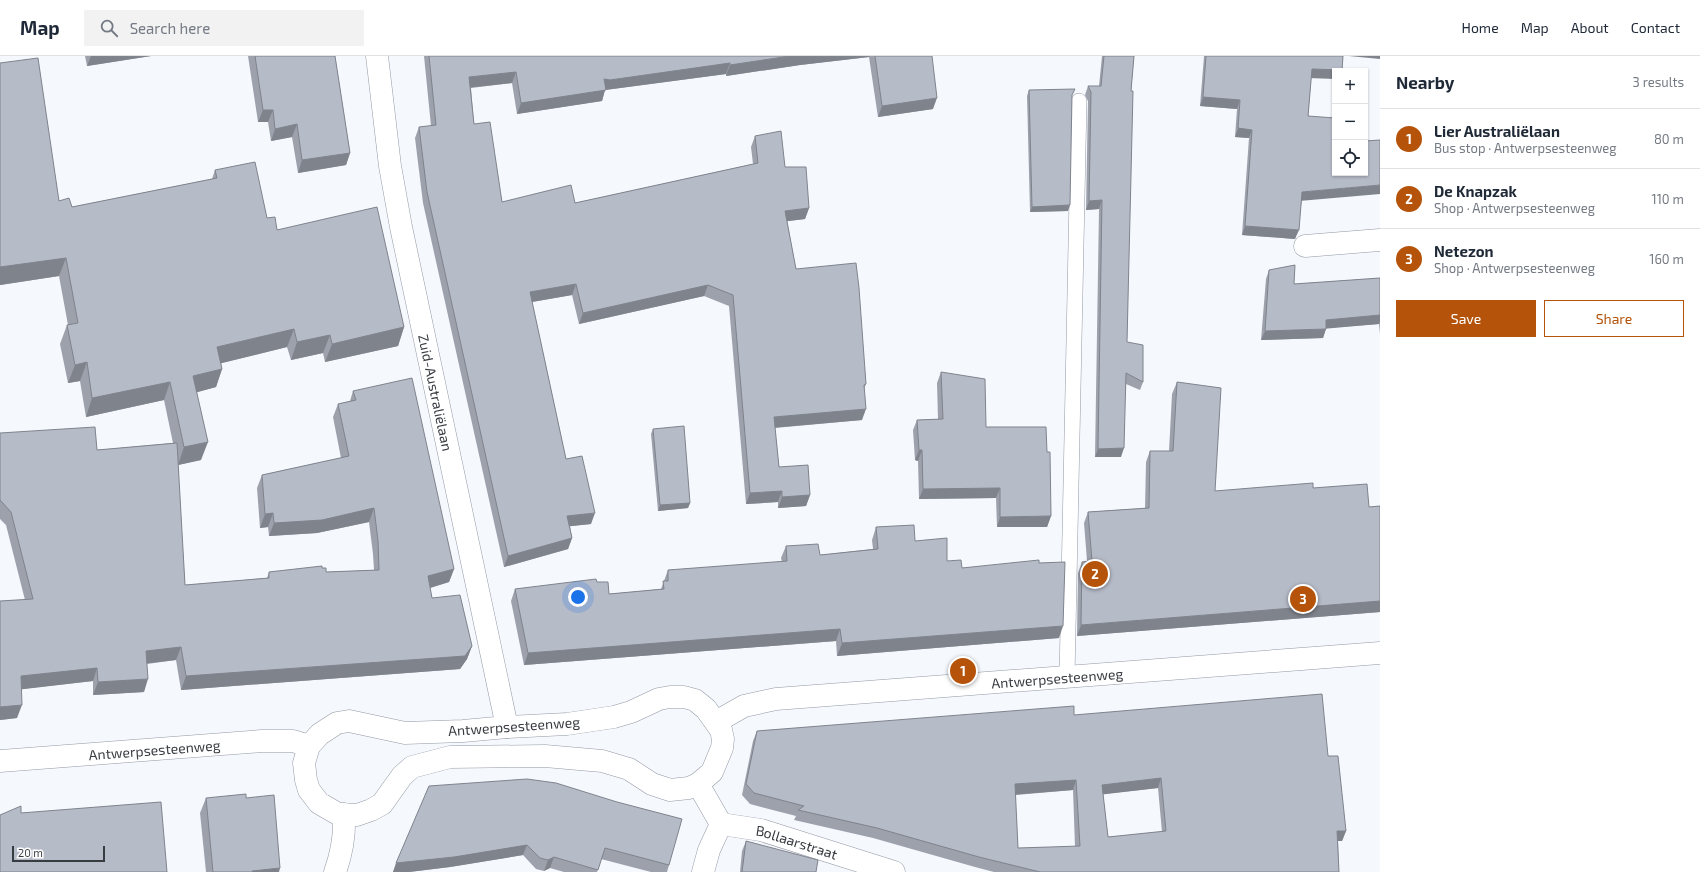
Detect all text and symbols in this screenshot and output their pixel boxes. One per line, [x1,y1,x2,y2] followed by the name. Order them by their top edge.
[84,10,364,46] search box
[20,16,60,39] text: Map
[98,17,120,39] icon: search
[130,19,210,37] text: Search here
[1462,19,1499,36] text: Home
[1521,19,1549,36] text: Map
[1571,19,1609,36] text: About
[1631,19,1680,36] text: Contact
[1332,68,1368,176] map controls
[1332,68,1368,104] button: +
[1396,72,1454,92] text: Nearby
[1633,74,1684,90] text: 3 results
[1332,104,1368,140] button: −
[1434,122,1560,140] text: Lier Australiëlaan
[1406,131,1412,147] text: 1
[1654,131,1684,147] text: 80 m
[1332,140,1368,176] button: locate
[1434,140,1617,156] text: Bus stop · Antwerpsesteenweg
[1434,182,1517,200] text: De Knapzak
[1405,191,1413,207] text: 2
[1652,191,1684,207] text: 110 m
[1434,200,1595,216] text: Shop · Antwerpsesteenweg
[1434,242,1494,260] text: Netezon
[1405,251,1413,267] text: 3
[1649,251,1684,267] text: 160 m
[1434,260,1595,276] text: Shop · Antwerpsesteenweg
[1396,300,1536,337] button: Save
[1544,300,1684,337] button: Share
[415,333,457,453] street label: Zuid-Australiëlaan
[1082,559,1108,589] pin: 2
[1290,584,1316,614] pin: 3
[568,587,588,607] your location
[950,656,976,686] pin: 1
[991,664,1124,691] street label: Antwerpsesteenweg
[448,713,581,739] street label: Antwerpsesteenweg
[88,736,221,763] street label: Antwerpsesteenweg
[755,821,840,862] street label: Bollaarstraat
[12,844,105,863] scale bar
[18,846,43,859] text: 20 m

